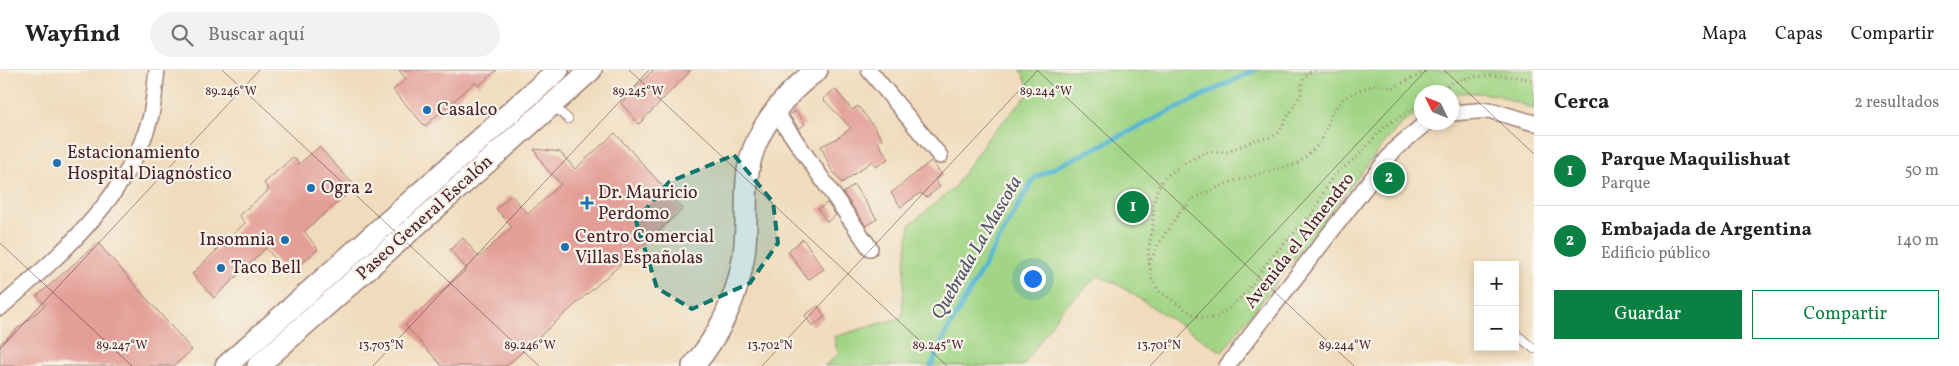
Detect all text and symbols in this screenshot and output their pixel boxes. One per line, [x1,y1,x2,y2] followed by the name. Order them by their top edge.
[150,12,500,57] search box
[25,18,120,52] text: Wayfind
[168,21,196,49] icon: search
[208,22,305,48] text: Buscar aquí
[1702,22,1747,47] text: Mapa
[1775,22,1823,47] text: Capas
[1851,22,1934,47] text: Compartir
[205,84,257,100] text: 89.246°W
[613,84,663,100] text: 89.245°W
[1020,84,1072,100] text: 89.244°W
[1414,85,1459,130] north arrow
[1554,88,1609,117] text: Cerca
[1854,92,1939,114] text: 2 resultados
[437,98,497,123] place label: Casalco
[421,104,433,116] marker: Casalco
[67,141,232,187] place label: Estacionamiento Hospital Diagnóstico
[1601,147,1790,173] text: Parque Maquilishuat
[351,149,499,286] street label: Paseo General Escalón
[51,157,63,169] marker: Estacionamiento Hospital Diagnóstico
[1373,159,1405,197] pin: 2
[1567,160,1573,182] text: 1
[1905,160,1939,182] text: 50 m
[1239,168,1361,314] street label: Avenida el Almendro
[925,171,1029,325] water label: Quebrada La Mascota
[1601,173,1650,195] text: Parque
[321,176,373,201] place label: Ogra 2
[598,181,698,227] place label: Dr. Mauricio Perdomo
[305,182,317,194] marker: Ogra 2
[1117,188,1149,226] pin: 1
[580,196,594,210] marker: Dr. Mauricio Perdomo
[1601,217,1812,243] text: Embajada de Argentina
[575,225,714,271] place label: Centro Comercial Villas Españolas
[200,228,275,253] place label: Insomnia
[1566,230,1574,252] text: 2
[1897,230,1939,252] text: 140 m
[279,234,291,246] marker: Insomnia
[559,241,571,253] marker: Centro Comercial Villas Españolas
[1601,243,1710,265] text: Edificio público
[231,256,301,281] place label: Taco Bell
[1474,261,1519,351] map controls
[1474,261,1519,306] button: +
[215,262,227,274] marker: Taco Bell
[1020,266,1046,292] your location
[1554,290,1742,339] button: Guardar
[1752,290,1939,339] button: Compartir
[1474,306,1519,351] button: −
[96,338,148,354] text: 89.247°W
[358,338,404,354] text: 13.703°N
[504,338,556,354] text: 89.246°W
[747,338,793,354] text: 13.702°N
[913,338,963,354] text: 89.245°W
[1137,338,1181,354] text: 13.701°N
[1319,338,1371,354] text: 89.244°W

